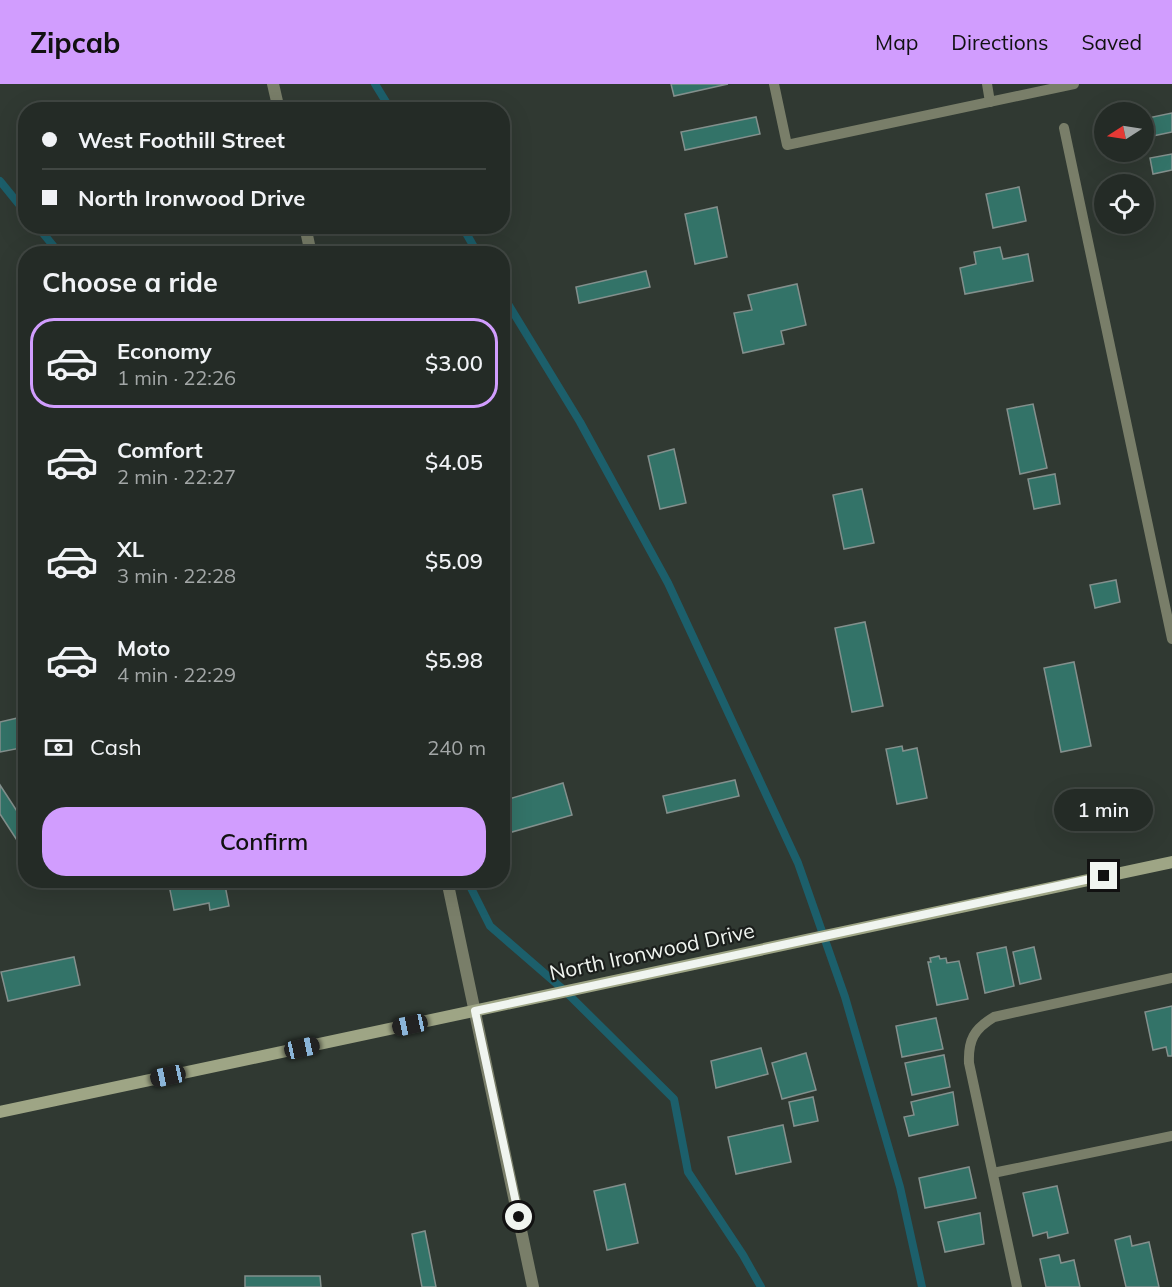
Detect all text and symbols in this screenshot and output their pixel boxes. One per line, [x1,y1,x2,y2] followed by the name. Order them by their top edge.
[30,25,120,60] text: Zipcab
[875,29,918,55] text: Map
[951,29,1048,55] text: Directions
[1081,29,1142,55] text: Saved
[1094,102,1154,162] north arrow
[1094,102,1154,234] map controls
[78,126,285,154] text: West Foothill Street
[1094,174,1154,234] button: locate
[78,184,305,212] text: North Ironwood Drive
[42,265,218,299] text: Choose a ride
[45,336,99,390] icon: car
[117,337,212,365] text: Economy
[425,349,483,377] text: $3.00
[117,365,236,390] text: 1 min · 22:26
[45,435,99,489] icon: car
[117,436,203,464] text: Comfort
[425,448,483,476] text: $4.05
[117,464,236,489] text: 2 min · 22:27
[45,534,99,588] icon: car
[117,535,144,563] text: XL
[425,547,483,575] text: $5.09
[117,563,236,588] text: 3 min · 22:28
[45,633,99,687] icon: car
[117,634,170,662] text: Moto
[425,646,483,674] text: $5.98
[117,662,236,687] text: 4 min · 22:29
[42,731,75,764] icon: cash
[90,733,142,761] text: Cash
[427,735,486,760] text: 240 m
[1054,789,1154,831] callout: 1 min
[1078,797,1129,822] text: 1 min
[42,807,486,876] button: Confirm
[1090,862,1117,889] route end
[547,917,757,985] street label: North Ironwood Drive
[391,1012,429,1038] car
[283,1035,321,1061] car
[149,1063,187,1089] car
[505,1203,532,1230] route start

